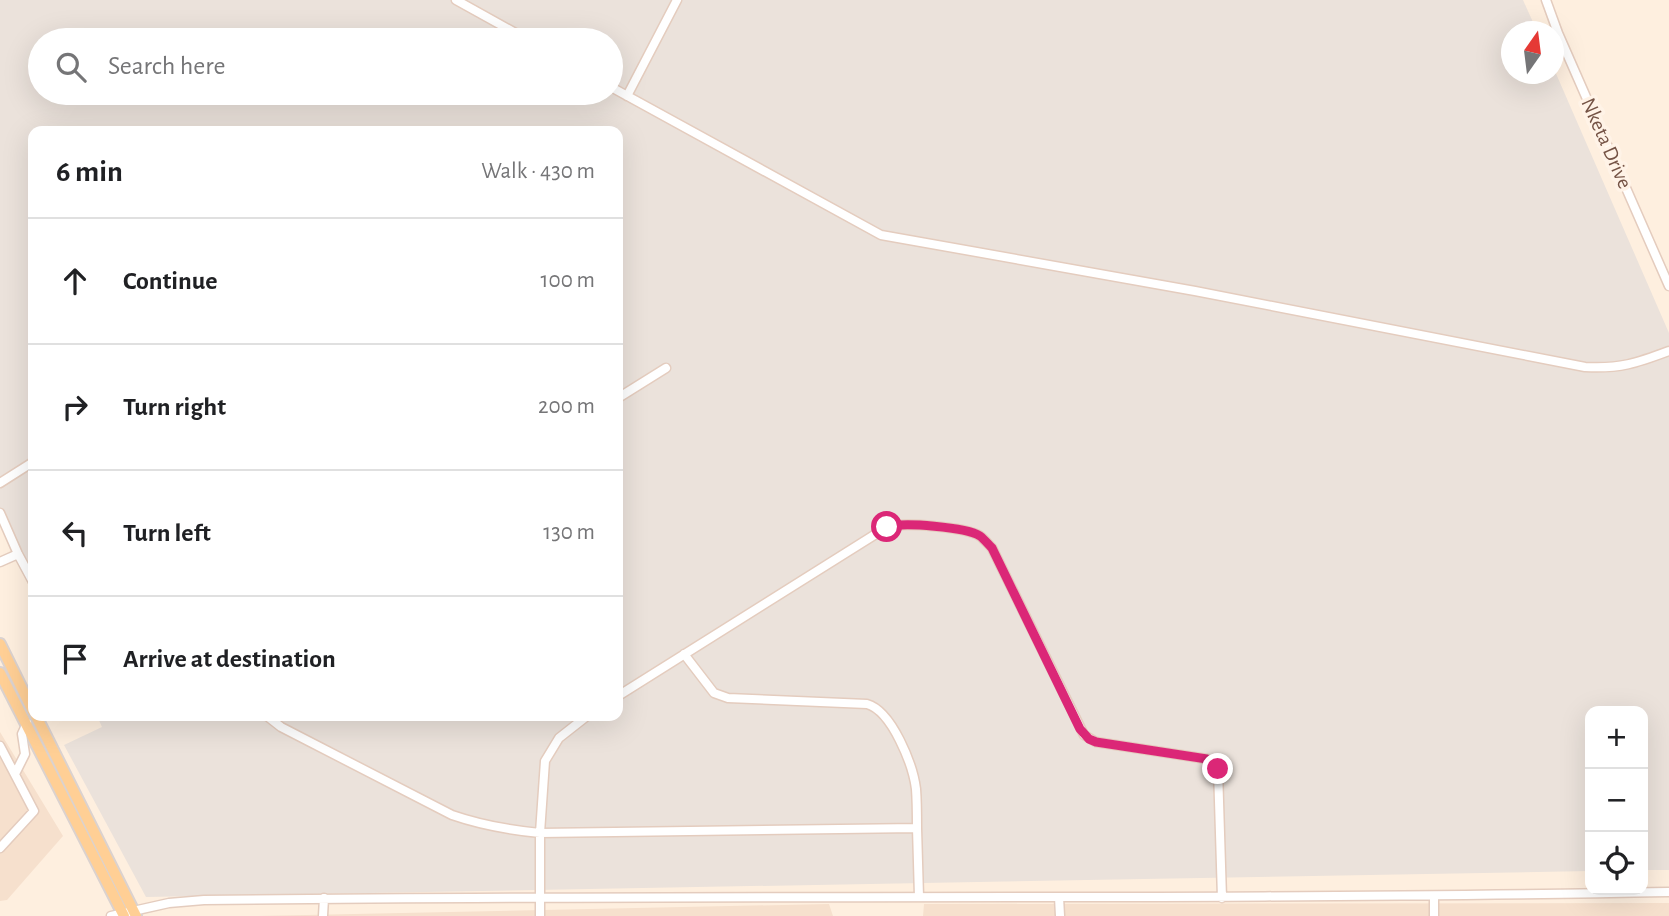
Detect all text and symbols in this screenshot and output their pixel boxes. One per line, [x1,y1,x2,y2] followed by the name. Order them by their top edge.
[1501,21,1564,84] north arrow
[28,28,623,105] search box
[52,48,90,86] icon: search
[108,53,226,79] text: Search here
[1577,95,1636,192] street label: Nketa Drive
[56,157,123,187] text: 6 min
[481,160,595,183] text: Walk · 430 m
[56,262,94,300] icon: ahead
[123,268,218,294] text: Continue
[541,269,595,292] text: 100 m
[56,388,94,426] icon: right
[123,394,226,420] text: Turn right
[538,395,595,418] text: 200 m
[871,511,902,542] route start
[56,514,94,552] icon: left
[123,520,211,546] text: Turn left
[543,521,595,544] text: 130 m
[56,640,94,678] icon: arrive
[123,646,336,672] text: Arrive at destination
[1585,706,1648,895] map controls
[1585,706,1648,769] button: +
[1202,753,1233,784] route end
[1585,769,1648,832] button: −
[1585,832,1648,895] button: locate

